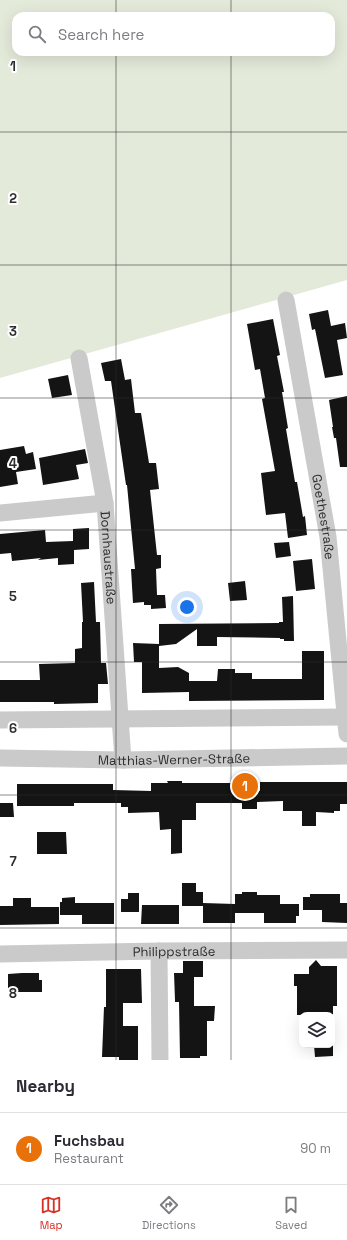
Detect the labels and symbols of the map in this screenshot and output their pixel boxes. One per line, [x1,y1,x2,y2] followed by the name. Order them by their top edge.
[10,58,16,75] text: 1
[9,190,17,207] text: 2
[9,323,17,340] text: 3
[9,455,17,472] text: 4
[308,473,338,560] street label: Goethestraße
[97,510,120,605] street label: Dornhaustraße
[9,588,17,605] text: 5
[177,597,197,617] your location
[9,720,17,737] text: 6
[98,750,250,769] street label: Matthias-Werner-Straße
[232,771,258,801] pin: 1
[9,853,17,870] text: 7
[132,943,215,960] street label: Philippstraße
[9,985,17,1002] text: 8

